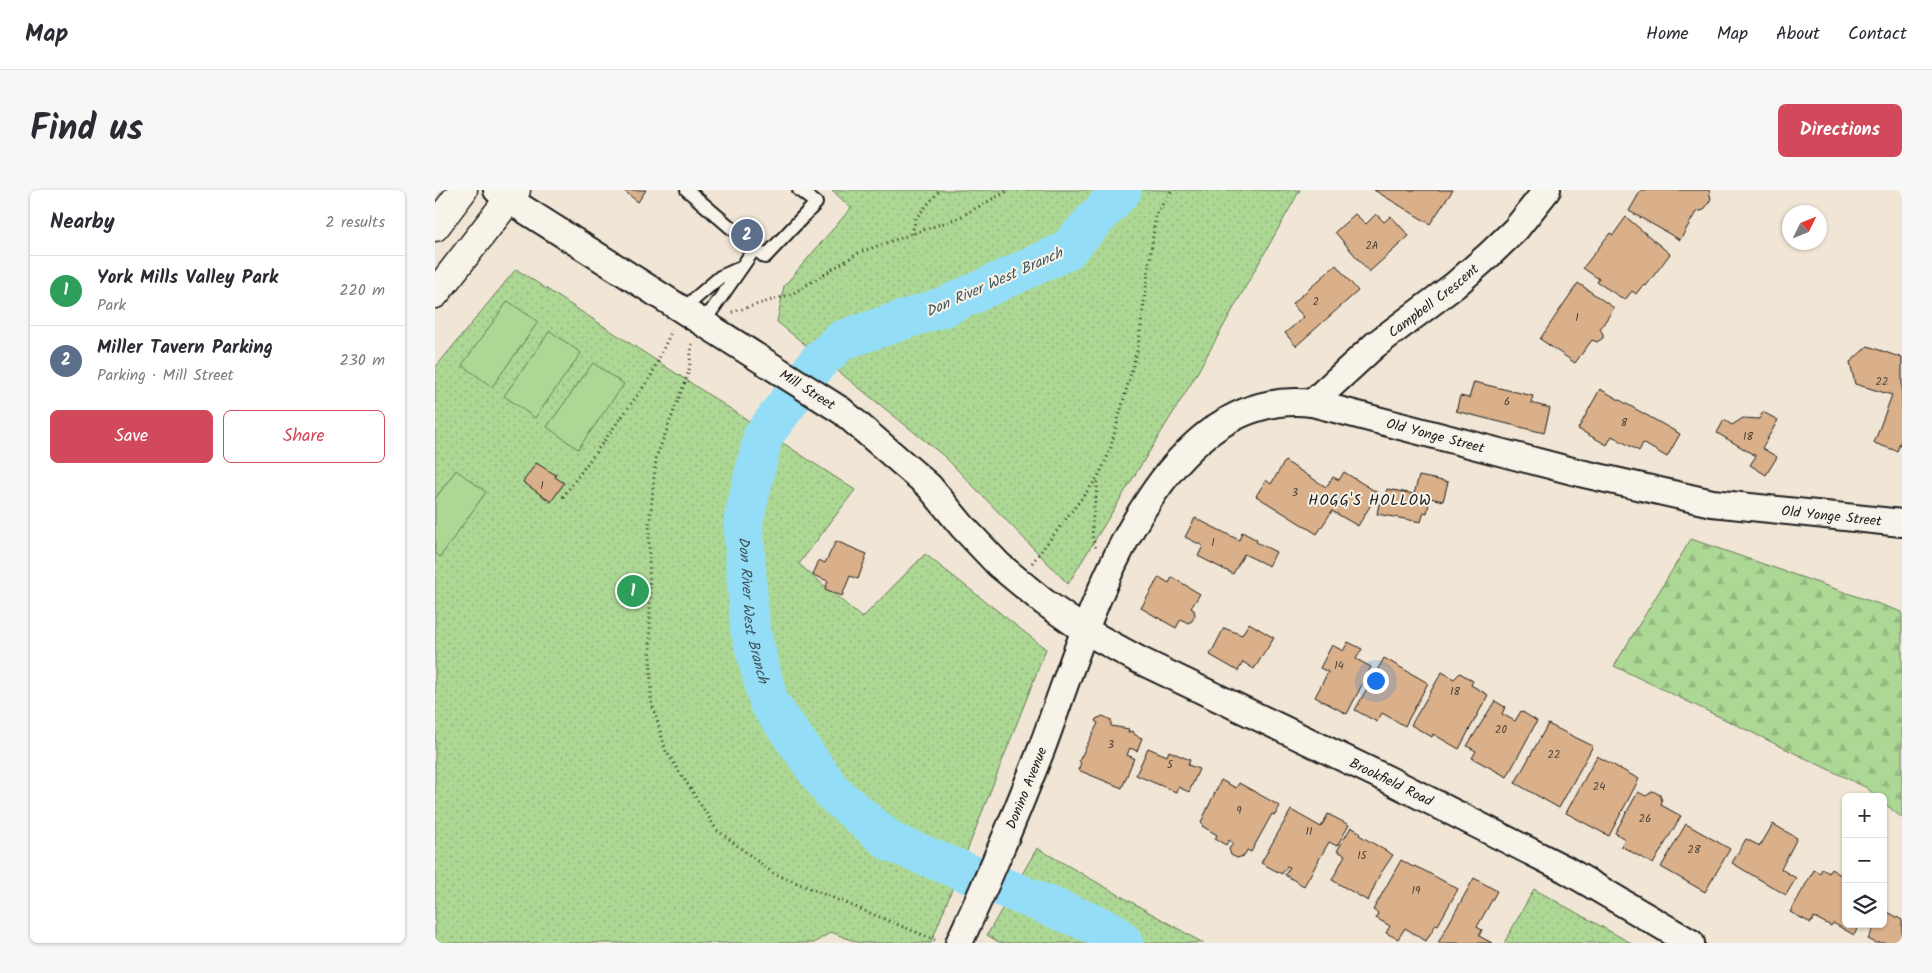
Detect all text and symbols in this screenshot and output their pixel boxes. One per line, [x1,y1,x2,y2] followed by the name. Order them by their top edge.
[25,15,68,54] text: Map
[1646,20,1689,49] text: Home
[1717,20,1748,49] text: Map
[1776,20,1820,49] text: About
[1848,20,1907,49] text: Contact
[30,102,143,158] text: Find us
[1778,104,1902,157] button: Directions
[1782,205,1827,250] north arrow
[50,206,115,239] text: Nearby
[325,210,385,235] text: 2 results
[731,216,763,254] pin: 2
[1365,237,1379,255] house number: 2A
[922,241,1069,324] water label: Don River West Branch
[1384,258,1485,344] street label: Campbell Crescent
[97,263,278,293] text: York Mills Valley Park
[64,278,68,303] text: 1
[339,278,385,303] text: 220 m
[97,293,126,318] text: Park
[1313,293,1319,311] house number: 2
[1575,309,1579,327] house number: 1
[97,333,273,363] text: Miller Tavern Parking
[61,348,71,373] text: 2
[339,348,385,373] text: 230 m
[97,363,234,388] text: Parking · Mill Street
[775,364,840,416] street label: Mill Street
[1876,373,1888,391] house number: 22
[1504,393,1510,411] house number: 6
[50,410,213,463] button: Save
[223,410,385,463] button: Share
[1384,413,1487,460] street label: Old Yonge Street
[1621,414,1628,432] house number: 8
[1743,428,1753,446] house number: 18
[540,477,544,495] house number: 1
[1292,484,1298,502] house number: 3
[1308,489,1432,513] district label: HOGG'S HOLLOW
[1780,500,1883,533] street label: Old Yonge Street
[1211,534,1215,552] house number: 1
[731,536,775,688] water label: Don River West Branch
[617,572,649,610] pin: 1
[1334,657,1344,675] house number: 14
[1363,668,1389,694] your location
[1450,683,1460,701] house number: 18
[1495,721,1507,739] house number: 20
[1108,736,1114,754] house number: 3
[1000,743,1053,833] street label: Donino Avenue
[1548,746,1560,764] house number: 22
[1345,753,1437,813] street label: Brookfield Road
[1167,756,1174,774] house number: 5
[1593,778,1605,796] house number: 24
[1842,793,1887,928] map controls
[1842,793,1887,838] button: +
[1236,802,1242,820] house number: 9
[1639,810,1651,828] house number: 26
[1306,823,1312,841] house number: 11
[1842,838,1887,883] button: −
[1687,841,1701,859] house number: 28
[1357,847,1368,865] house number: 15
[1412,882,1421,900] house number: 19
[1842,883,1887,928] button: layers

